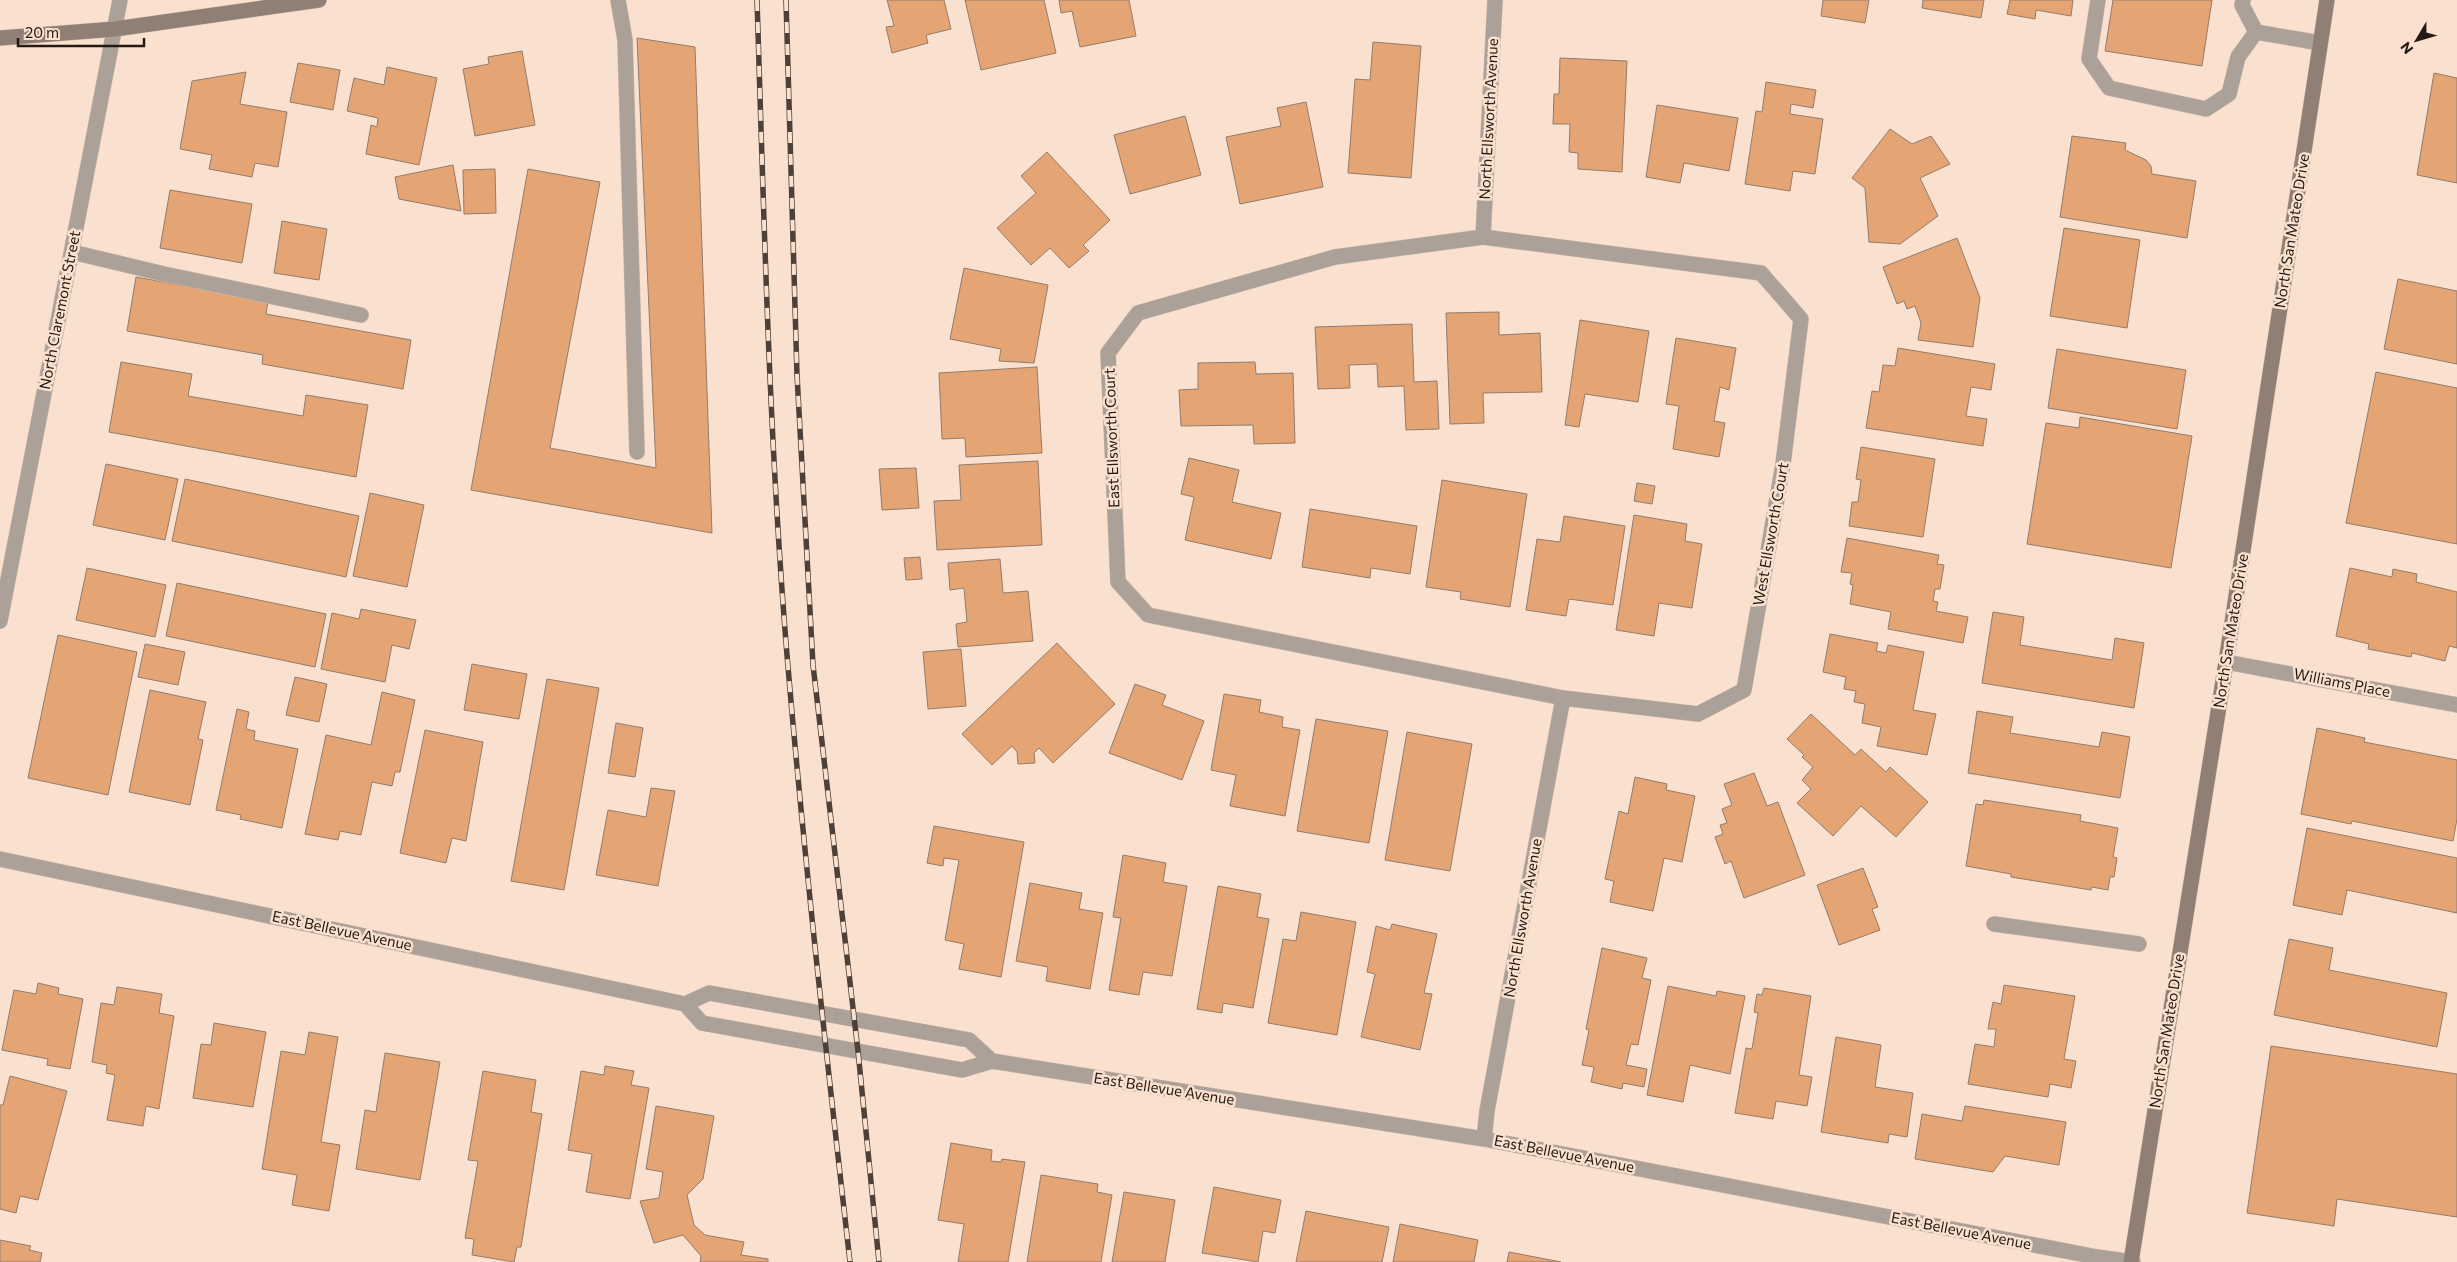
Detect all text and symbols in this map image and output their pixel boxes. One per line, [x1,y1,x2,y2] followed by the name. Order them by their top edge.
[18,15,144,47] scale bar
[2392,15,2442,65] north arrow
[25,23,59,41] text: 20 m
[1475,38,1501,200] street label: North Ellsworth Avenue
[2396,39,2416,58] text: N
[2270,152,2312,309] street label: North San Mateo Drive
[35,229,83,391] street label: North Claremont Street
[1100,368,1122,508] street label: East Ellsworth Court
[1749,461,1791,607] street label: West Ellsworth Court
[2209,552,2251,709] street label: North San Mateo Drive
[2293,664,2392,700] street label: Williams Place
[1499,837,1545,999] street label: North Ellsworth Avenue
[271,906,414,954] street label: East Bellevue Avenue
[2145,952,2187,1109] street label: North San Mateo Drive
[1092,1068,1236,1108] street label: East Bellevue Avenue
[1493,1131,1636,1175] street label: East Bellevue Avenue
[1890,1208,2033,1252] street label: East Bellevue Avenue

